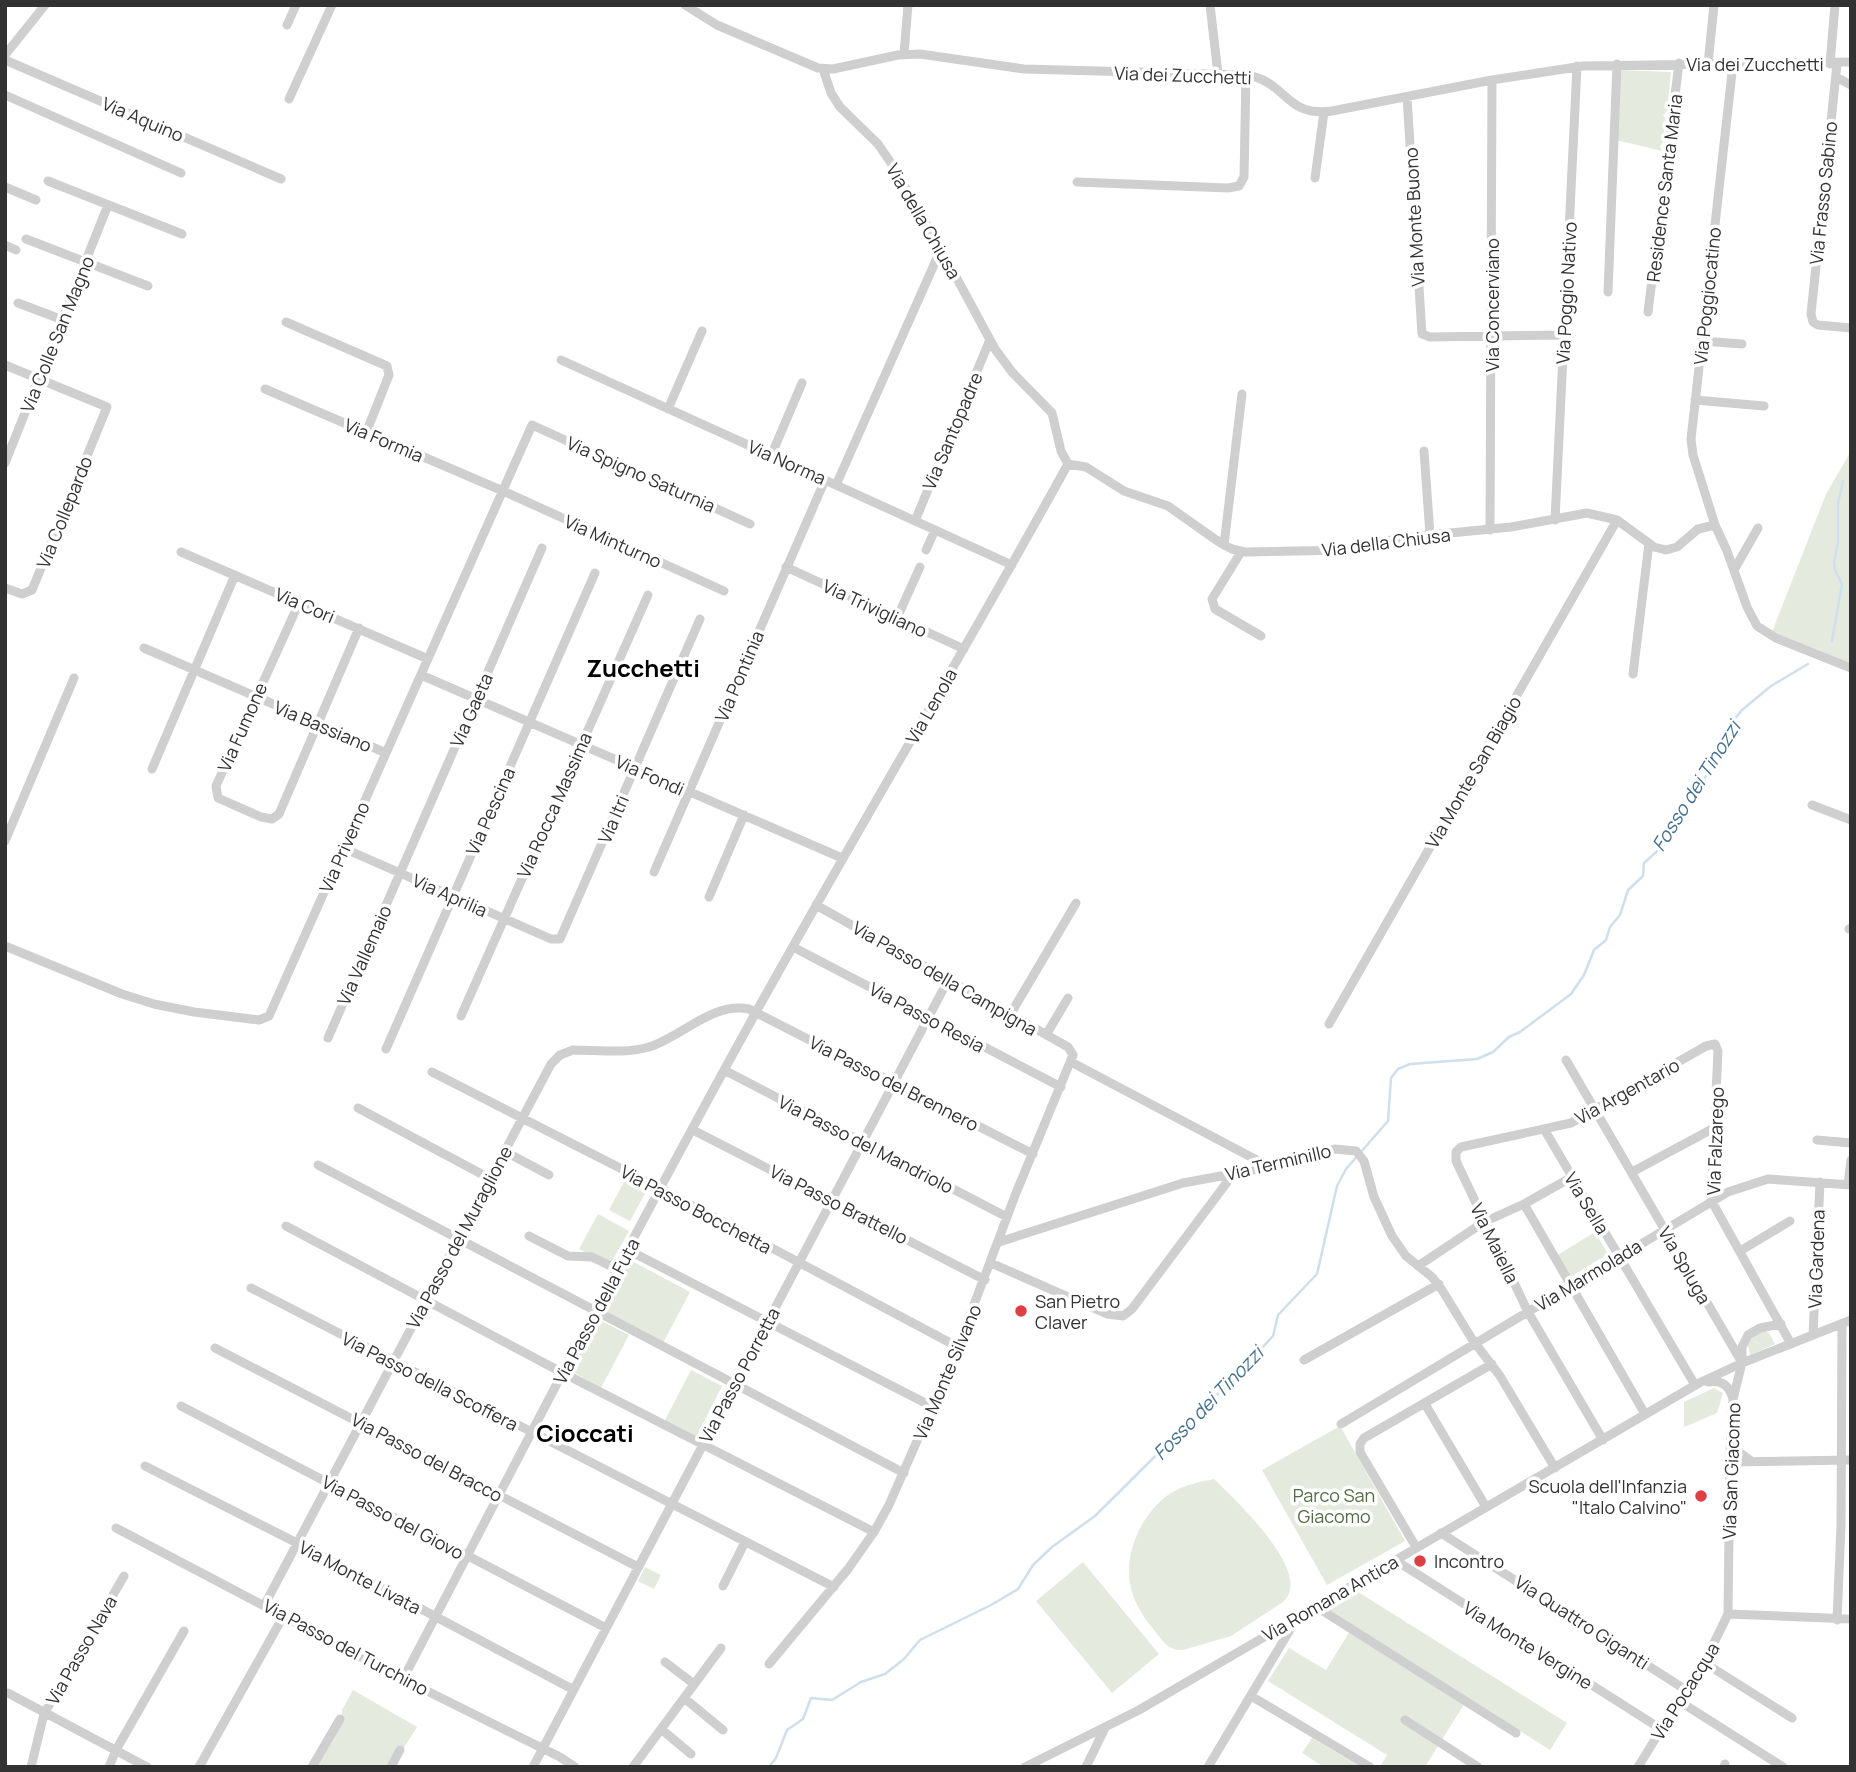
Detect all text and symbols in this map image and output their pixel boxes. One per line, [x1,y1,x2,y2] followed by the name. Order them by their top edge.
[1686,52,1824,76] street label: Via dei Zucchetti
[1114,61,1252,89] street label: Via dei Zucchetti
[98,91,188,147] street label: Via Aquino
[1641,93,1687,283] street label: Residence Santa Maria
[1804,120,1842,266] street label: Via Frasso Sabino
[1398,147,1430,287] street label: Via Monte Buono
[881,159,967,283] street label: Via della Chiusa
[1550,221,1582,365] street label: Via Poggio Nativo
[1688,226,1726,366] street label: Via Poggiocatino
[1480,238,1504,372] street label: Via Concerviano
[15,252,99,416] street label: Via Colle San Magno
[916,368,988,494] street label: Via Santopadre
[341,413,427,467] street label: Via Formia
[563,430,719,518] street label: Via Spigno Saturnia
[744,434,830,490] street label: Via Norma
[31,452,97,572] street label: Via Collepardo
[561,509,665,573] street label: Via Minturno
[1320,522,1452,562] street label: Via della Chiusa
[819,573,931,643] street label: Via Trivigliano
[272,582,338,628] street label: Via Cori
[709,627,769,725] street label: Via Pontinia
[586,651,700,684] district label: Zucchetti
[900,664,962,748] street label: Via Lenola
[444,669,498,751] street label: Via Gaeta
[212,679,272,775] street label: Via Fumone
[1420,692,1526,852] street label: Via Monte San Biagio
[271,695,375,757] street label: Via Bassiano
[1646,714,1748,856] water label: Fosso dei Tinozzi
[511,728,597,882] street label: Via Rocca Massima
[612,749,688,801] street label: Via Fondi
[460,763,520,859] street label: Via Pescina
[592,791,634,847] street label: Via Itri
[313,798,375,896] street label: Via Priverno
[409,868,491,922] street label: Via Aprilia
[331,901,397,1009] street label: Via Vallemaio
[848,915,1042,1041] street label: Via Passo della Campigna
[865,976,989,1058] street label: Via Passo Resia
[805,1030,983,1136] street label: Via Passo del Brennero
[1570,1052,1684,1130] street label: Via Argentario
[1701,1086,1729,1196] street label: Via Falzarego
[774,1089,958,1199] street label: Via Passo del Mandriolo
[1223,1138,1333,1186] street label: Via Terminillo
[401,1141,517,1333] street label: Via Passo del Muraglione
[616,1159,776,1259] street label: Via Passo Bocchetta
[766,1159,912,1249] street label: Via Passo Brattello
[1559,1168,1615,1238] street label: Via Sella
[1465,1199,1525,1287] street label: Via Maiella
[1802,1209,1830,1309] street label: Via Gardena
[1653,1222,1717,1308] street label: Via Spluga
[547,1234,645,1388] street label: Via Passo della Futa
[1530,1234,1646,1316] street label: Via Marmolada
[1035,1289,1120,1334] place label: San Pietro Claver
[908,1301,986,1443] street label: Via Monte Silvano
[693,1303,785,1447] street label: Via Passo Porretta
[1013,1303,1029,1319] marker: San Pietro Claver
[338,1326,522,1436] street label: Via Passo della Scoffera
[1147,1339,1271,1465] water label: Fosso dei Tinozzi
[1717,1402,1745,1540] street label: Via San Giacomo
[347,1407,507,1507] street label: Via Passo del Bracco
[536,1416,634,1449] district label: Cioccati
[318,1469,468,1565] street label: Via Passo del Giovo
[1528,1474,1687,1519] place label: Scuola dell'Infanzia "Italo Calvino"
[1293,1483,1375,1528] park label: Parco San Giacomo
[1693,1488,1709,1504] marker: Scuola dell'Infanzia "Italo Calvino"
[295,1535,425,1619] street label: Via Monte Livata
[1258,1549,1402,1647] street label: Via Romana Antica
[1434,1549,1504,1573] place label: Incontro
[1412,1553,1428,1569] marker: Incontro
[1510,1570,1654,1674] street label: Via Quattro Giganti
[40,1591,122,1709] street label: Via Passo Nava
[259,1593,433,1701] street label: Via Passo del Turchino
[1459,1596,1597,1694] street label: Via Monte Vergine
[1645,1638,1725,1744] street label: Via Pocacqua

